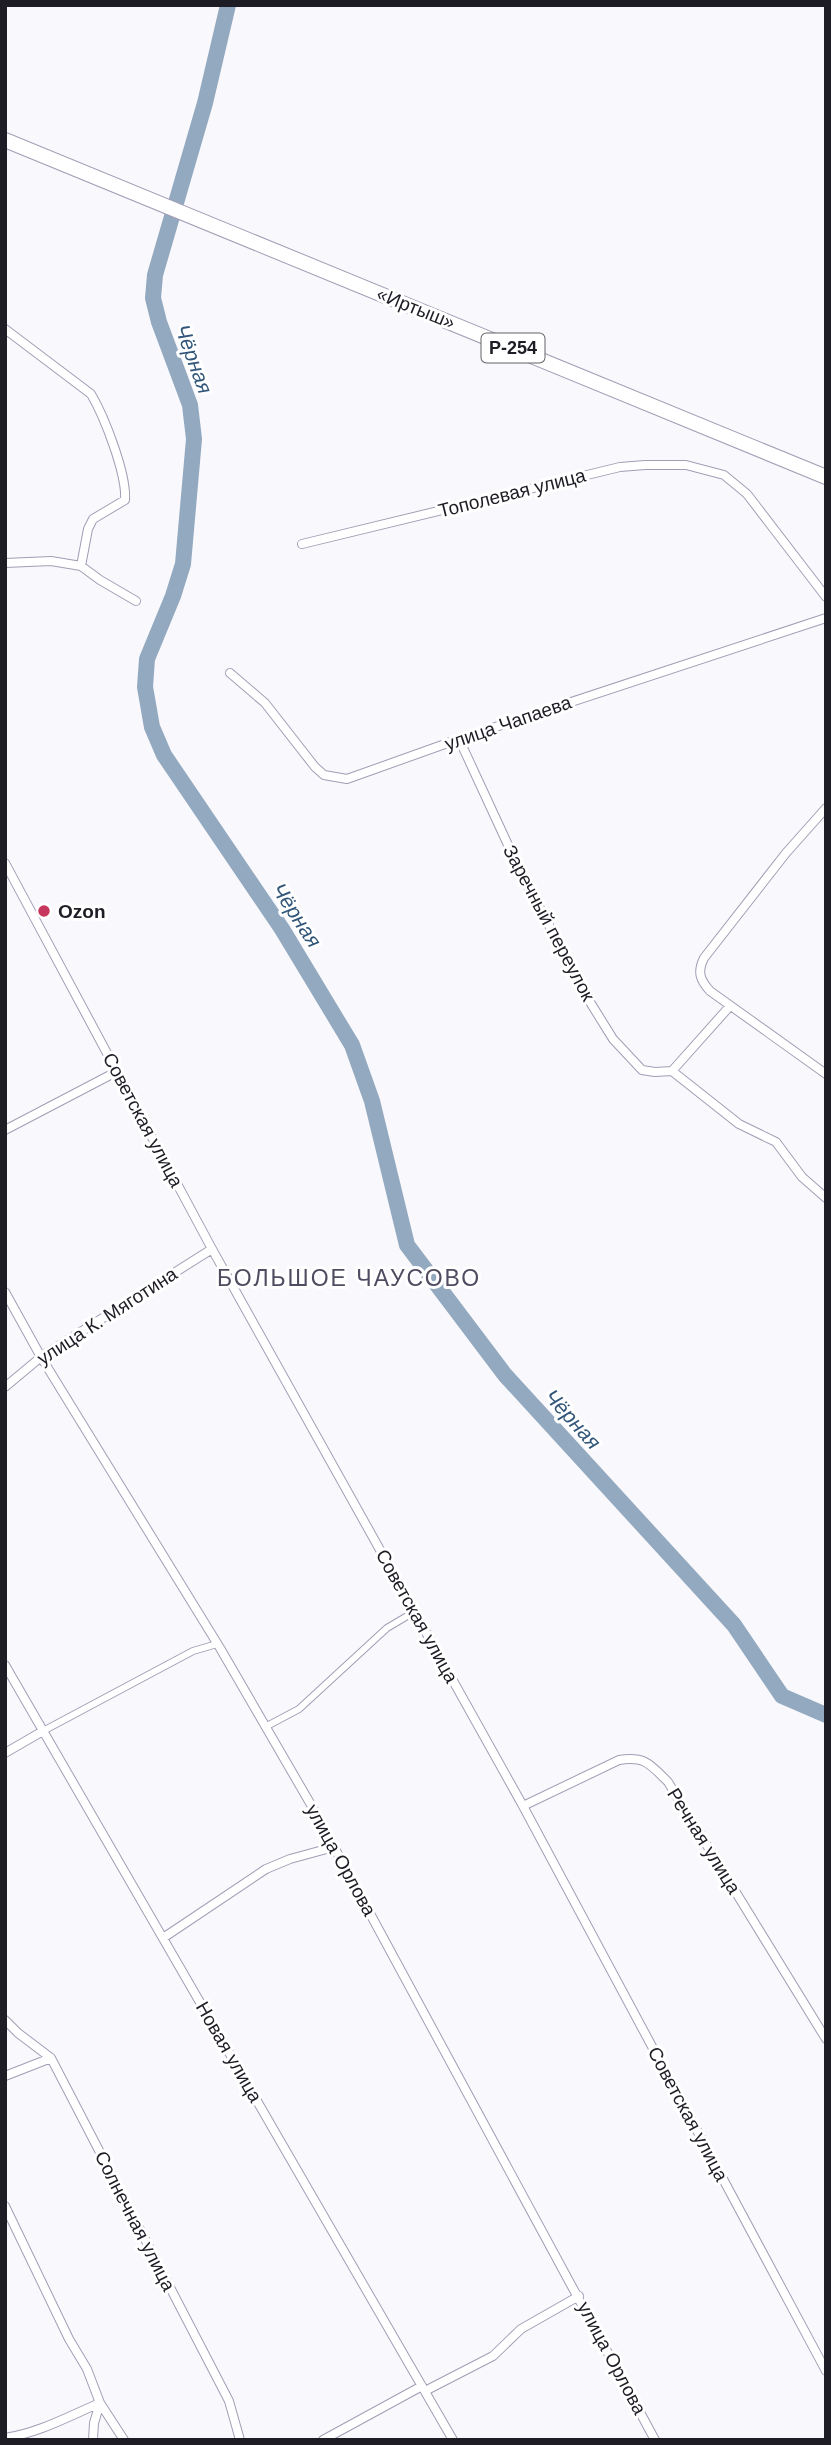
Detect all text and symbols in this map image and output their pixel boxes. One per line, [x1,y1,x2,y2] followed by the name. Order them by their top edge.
[374,283,458,333] street label: «Иртыш»
[171,321,217,397] water label: Чёрная
[482,334,544,362] road number: Р-254
[436,464,588,521] street label: Тополевая улица
[442,691,575,755] street label: улица Чапаева
[499,841,599,1005] street label: Заречный переулок
[268,879,326,951] water label: Чёрная
[58,901,106,922] place label: Ozon
[36,903,52,919] marker: Ozon
[99,1049,187,1191] street label: Советская улица
[33,1263,181,1369] street label: улица К. Мяготина
[217,1265,481,1291] district label: БОЛЬШОЕ ЧАУСОВО
[540,1385,606,1453] water label: Чёрная
[372,1546,463,1687] street label: Советская улица
[663,1784,745,1898] street label: Речная улица
[302,1800,381,1920] street label: улица Орлова
[192,1998,266,2106] street label: Новая улица
[644,2043,732,2185] street label: Советская улица
[91,2148,180,2295] street label: Солнечная улица
[573,2298,651,2418] street label: улица Орлова

